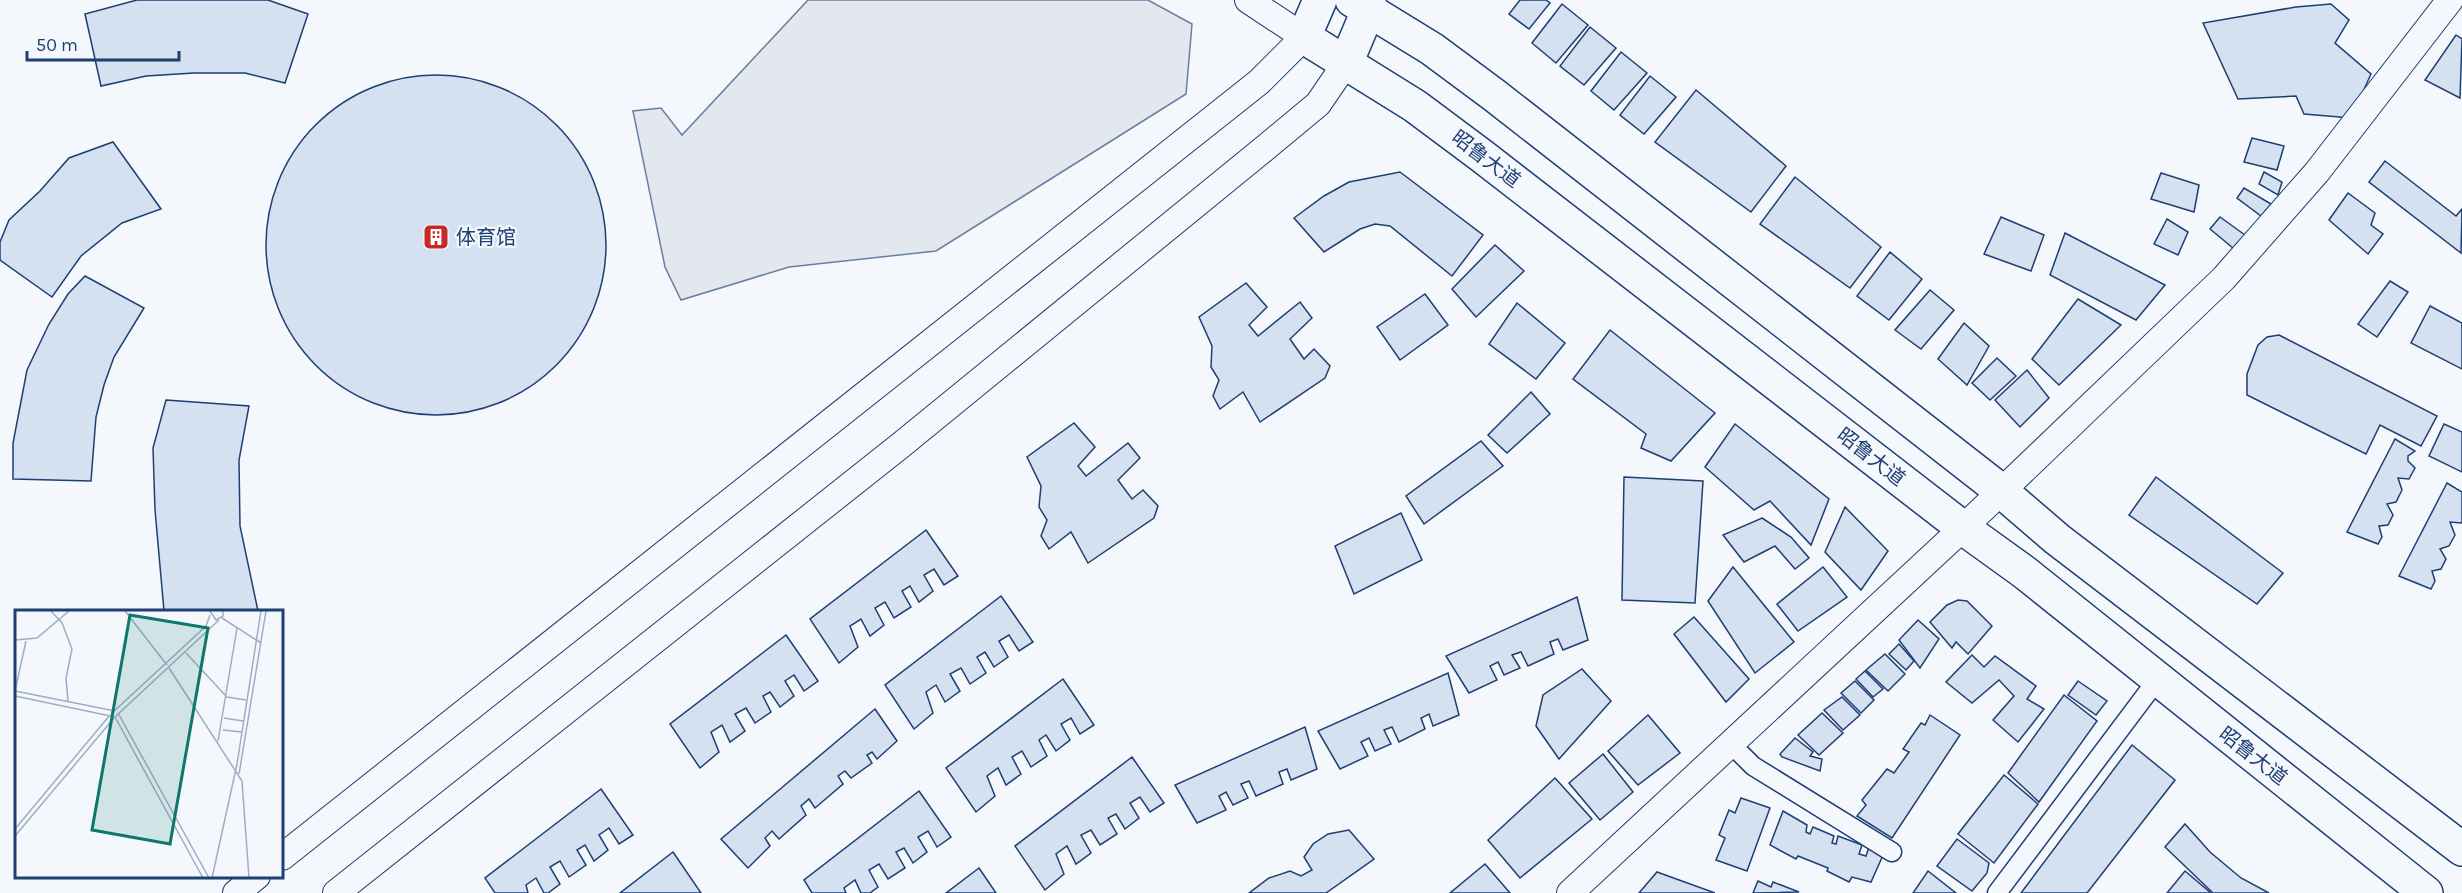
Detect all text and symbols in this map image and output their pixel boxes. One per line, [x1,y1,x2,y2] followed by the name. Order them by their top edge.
[27,24,178,62] scale bar
[36,34,78,56] text: 50 m
[1447,126,1525,192] street label: 昭鲁大道
[421,222,451,252] building icon: 体育馆
[456,226,516,249] place label: 体育馆
[1832,423,1910,491] street label: 昭鲁大道
[15,610,284,878] inset map
[2214,722,2292,790] street label: 昭鲁大道

